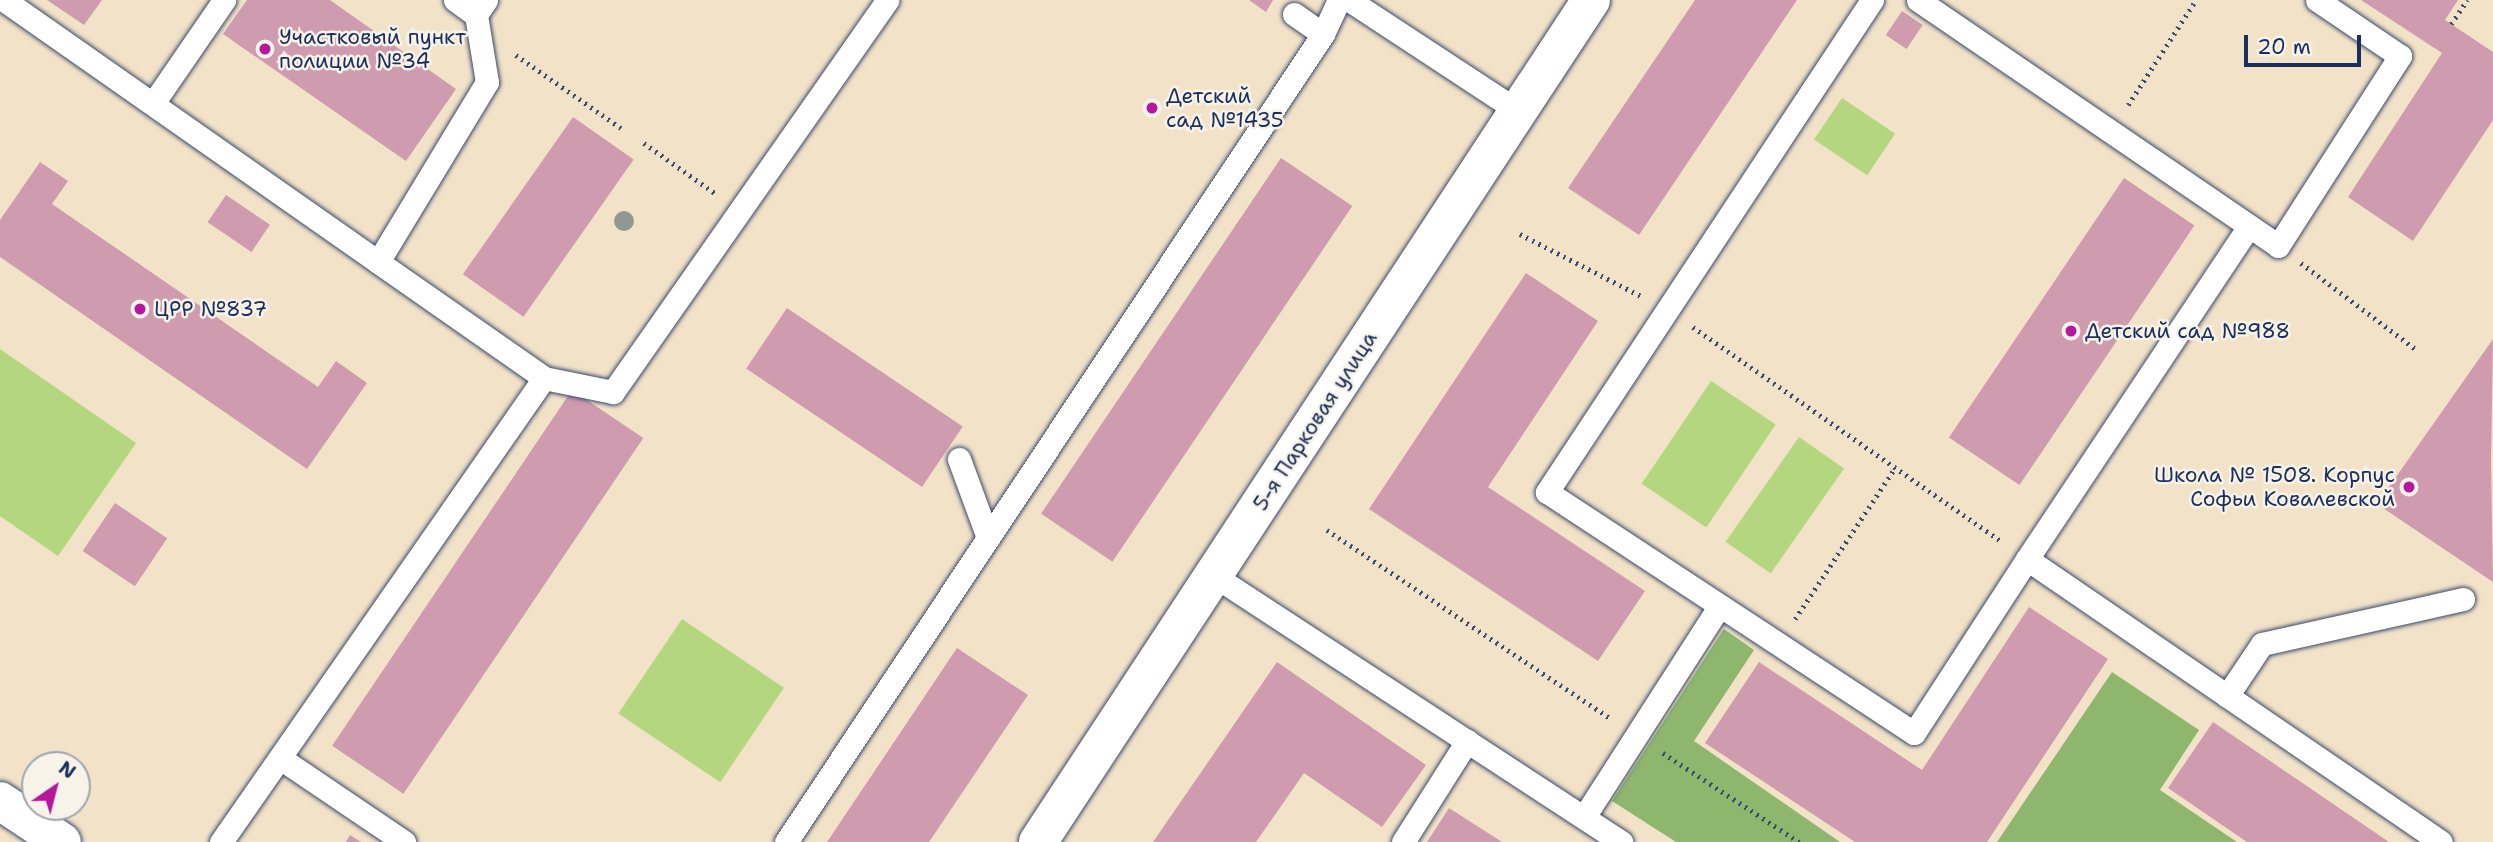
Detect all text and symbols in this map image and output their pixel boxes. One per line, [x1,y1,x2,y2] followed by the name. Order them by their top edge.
[2248,21,2365,65] scale bar
[279,24,466,74] place label: Участковый пункт полиции №34
[2257,33,2311,61] text: 20 m
[257,41,273,57] marker: Участковый пункт полиции №34
[1166,83,1284,133] place label: Детский сад №1435
[1144,100,1160,116] marker: Детский сад №1435
[154,296,267,322] place label: ЦРР №837
[132,301,148,317] marker: ЦРР №837
[2085,318,2290,344] place label: Детский сад №988
[2063,323,2079,339] marker: Детский сад №988
[1248,327,1382,515] street label: 5-я Парковая улица
[2154,462,2395,512] place label: Школа № 1508. Корпус Софьи Ковалевской
[2401,479,2417,495] marker: Школа № 1508. Корпус Софьи Ковалевской
[21,751,91,821] north arrow
[54,755,81,785] text: N

